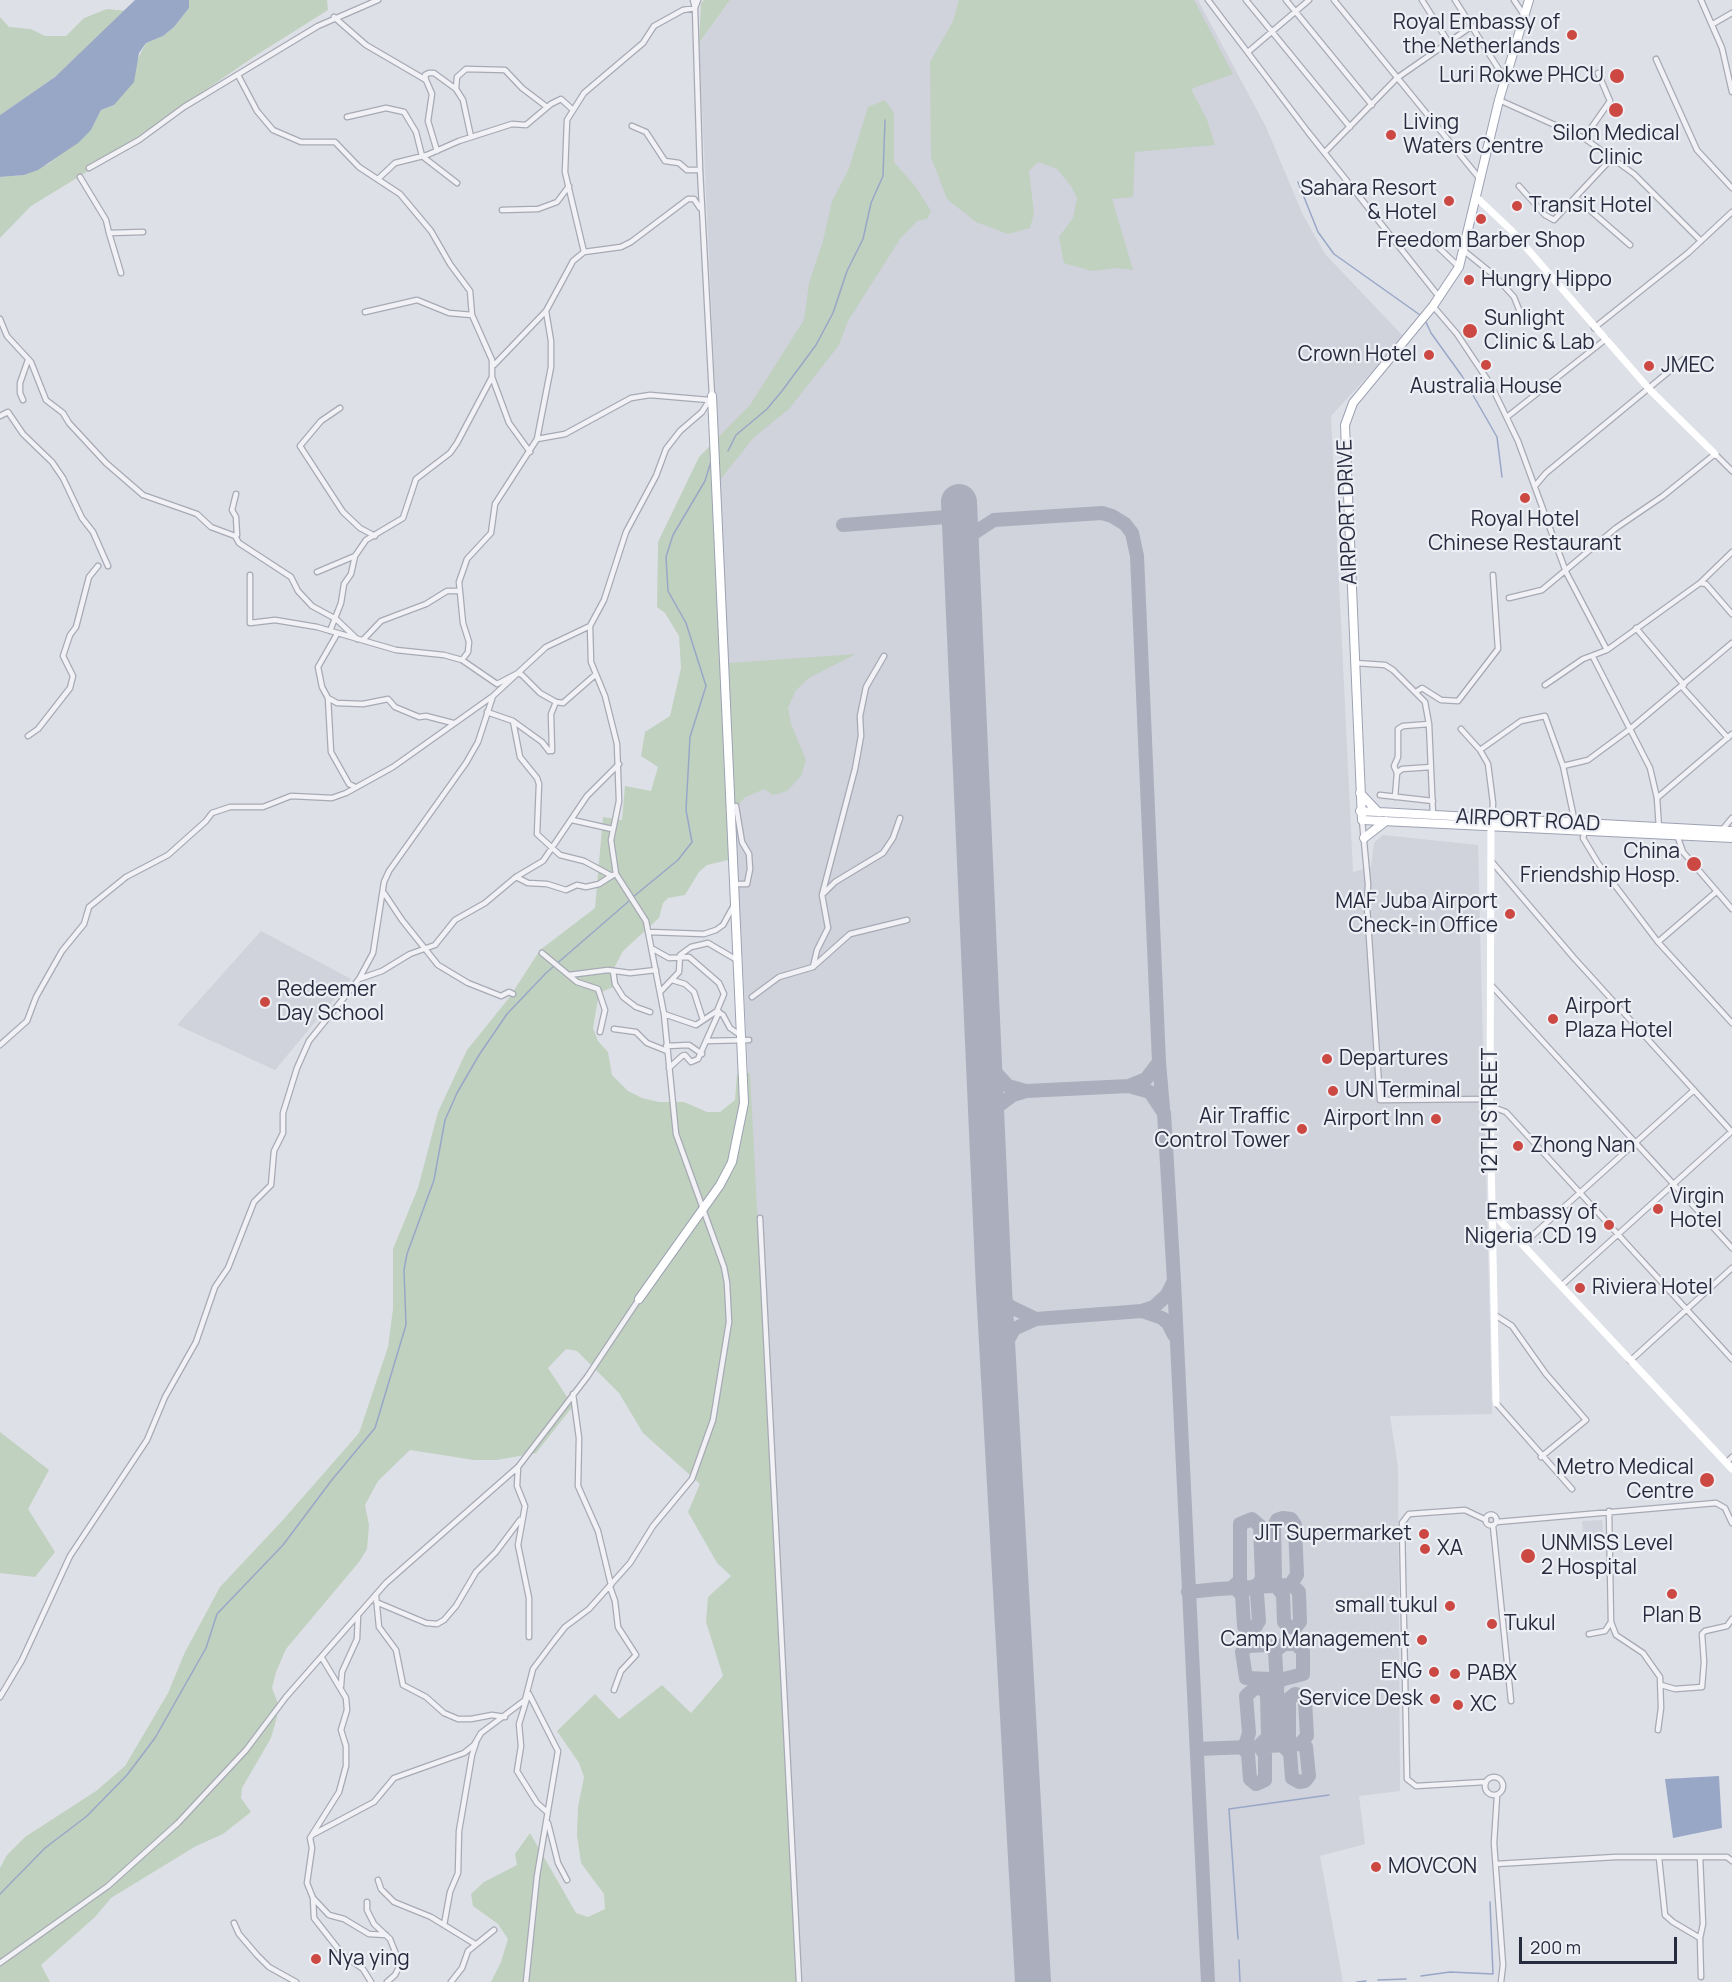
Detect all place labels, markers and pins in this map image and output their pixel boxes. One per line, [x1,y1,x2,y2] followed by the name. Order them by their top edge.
[1393,10,1560,60] place label: Royal Embassy of the Netherlands
[1565,28,1579,42] marker: Royal Embassy of the Netherlands
[1439,63,1604,89] place label: Luri Rokwe PHCU
[1608,67,1626,85] marker: Luri Rokwe PHCU
[1607,101,1625,119] marker: Silon Medical Clinic
[1403,110,1544,160] place label: Living Waters Centre
[1552,121,1680,171] place label: Silon Medical Clinic
[1384,128,1398,142] marker: Living Waters Centre
[1300,176,1437,226] place label: Sahara Resort & Hotel
[1529,193,1652,219] place label: Transit Hotel
[1442,194,1456,208] marker: Sahara Resort & Hotel
[1510,199,1524,213] marker: Transit Hotel
[1474,212,1488,226] marker: Freedom Barber Shop
[1377,228,1585,254] place label: Freedom Barber Shop
[1481,267,1612,293] place label: Hungry Hippo
[1462,273,1476,287] marker: Hungry Hippo
[1484,306,1595,356] place label: Sunlight Clinic & Lab
[1461,322,1479,340] marker: Sunlight Clinic & Lab
[1298,342,1417,368] place label: Crown Hotel
[1422,348,1436,362] marker: Crown Hotel
[1661,353,1715,379] place label: JMEC
[1479,358,1493,372] marker: Australia House
[1642,359,1656,373] marker: JMEC
[1410,374,1562,400] place label: Australia House
[1518,491,1532,505] marker: Royal Hotel Chinese Restaurant
[1428,507,1622,557] place label: Royal Hotel Chinese Restaurant
[1520,839,1680,889] place label: China Friendship Hosp.
[1685,855,1703,873] marker: China Friendship Hosp.
[1335,889,1498,939] place label: MAF Juba Airport Check-in Office
[1503,907,1517,921] marker: MAF Juba Airport Check-in Office
[277,977,384,1027] place label: Redeemer Day School
[1565,994,1673,1044] place label: Airport Plaza Hotel
[258,995,272,1009] marker: Redeemer Day School
[1546,1012,1560,1026] marker: Airport Plaza Hotel
[1339,1046,1448,1072] place label: Departures
[1320,1052,1334,1066] marker: Departures
[1345,1078,1461,1104] place label: UN Terminal
[1326,1084,1340,1098] marker: UN Terminal
[1154,1104,1290,1154] place label: Air Traffic Control Tower
[1323,1106,1424,1132] place label: Airport Inn
[1429,1112,1443,1126] marker: Airport Inn
[1295,1122,1309,1136] marker: Air Traffic Control Tower
[1530,1133,1635,1159] place label: Zhong Nan
[1511,1139,1525,1153] marker: Zhong Nan
[1670,1184,1724,1234] place label: Virgin Hotel
[1465,1200,1597,1250] place label: Embassy of Nigeria .CD 19
[1651,1202,1665,1216] marker: Virgin Hotel
[1602,1218,1616,1232] marker: Embassy of Nigeria .CD 19
[1592,1275,1713,1301] place label: Riviera Hotel
[1573,1281,1587,1295] marker: Riviera Hotel
[1556,1455,1694,1505] place label: Metro Medical Centre
[1698,1471,1716,1489] marker: Metro Medical Centre
[1255,1521,1412,1547] place label: JIT Supermarket
[1417,1527,1431,1541] marker: JIT Supermarket
[1541,1531,1673,1581] place label: UNMISS Level 2 Hospital
[1437,1536,1463,1562] place label: XA
[1418,1542,1432,1556] marker: XA
[1519,1547,1537,1565] marker: UNMISS Level 2 Hospital
[1665,1587,1679,1601] marker: Plan B
[1335,1593,1438,1619] place label: small tukul
[1443,1599,1457,1613] marker: small tukul
[1643,1603,1701,1629] place label: Plan B
[1504,1611,1556,1637] place label: Tukul
[1485,1617,1499,1631] marker: Tukul
[1220,1627,1410,1653] place label: Camp Management
[1415,1633,1429,1647] marker: Camp Management
[1381,1659,1422,1685] place label: ENG
[1467,1661,1517,1687] place label: PABX
[1427,1665,1441,1679] marker: ENG
[1448,1667,1462,1681] marker: PABX
[1299,1686,1423,1712] place label: Service Desk
[1428,1692,1442,1706] marker: Service Desk
[1470,1692,1497,1718] place label: XC
[1451,1698,1465,1712] marker: XC
[1388,1854,1477,1880] place label: MOVCON
[1369,1860,1383,1874] marker: MOVCON
[328,1946,410,1972] place label: Nya ying
[309,1952,323,1966] marker: Nya ying

